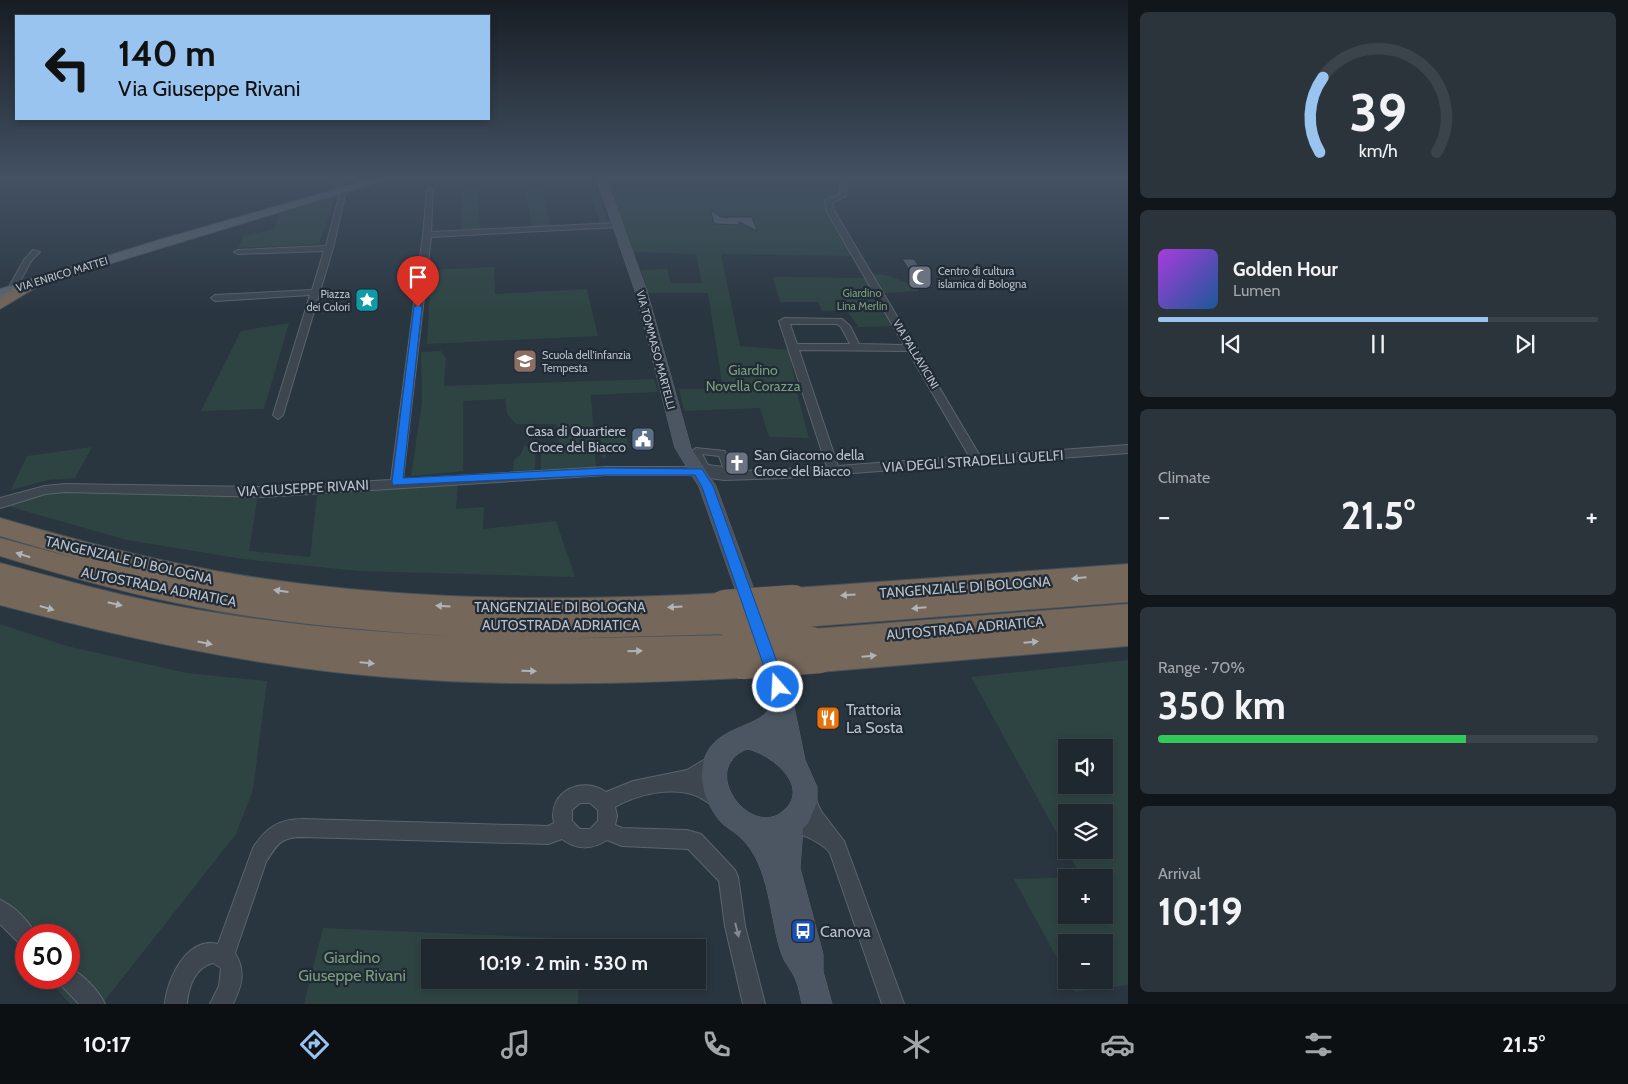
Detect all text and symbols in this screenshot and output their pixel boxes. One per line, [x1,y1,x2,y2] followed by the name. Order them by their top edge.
[118,32,216,75] text: 140 m
[35,35,100,100] icon: left
[118,75,301,102] text: Via Giuseppe Rivani
[1349,81,1407,144] text: 39
[1358,140,1398,161] text: km/h
[14,253,110,295] street label: VIA ENRICO MATTEI
[397,256,439,307] pin
[1233,258,1338,281] text: Golden Hour
[404,263,432,291] icon: arrive
[907,264,933,290] mosque icon: Centro di cultura islamica di Bologna
[938,264,1027,291] place label: Centro di cultura islamica di Bologna
[1233,281,1280,300] text: Lumen
[837,286,887,313] park label: Giardino Lina Merlin
[306,287,351,314] place label: Piazza dei Colori
[354,287,380,313] place icon: Piazza dei Colori
[633,289,679,411] street label: VIA TOMMASO MARTELLI
[890,317,942,391] street label: VIA PALLAVICINI
[1217,330,1245,358] icon: previous
[1364,330,1392,358] icon: pause
[1511,330,1539,358] icon: next
[512,348,538,374] school or university icon: Scuola dell'infanzia Tempesta
[542,348,632,375] place label: Scuola dell'infanzia Tempesta
[706,361,801,395] park label: Giardino Novella Corazza
[526,422,626,456] place label: Casa di Quartiere Croce del Biacco
[630,426,656,452] public building icon: Casa di Quartiere Croce del Biacco
[754,446,865,480] place label: San Giacomo della Croce del Biacco
[882,446,1064,476] street label: VIA DEGLI STRADELLI GUELFI
[724,450,750,476] church icon: San Giacomo della Croce del Biacco
[1158,468,1210,487] text: Climate
[237,476,369,500] street label: VIA GIUSEPPE RIVANI
[1341,492,1415,539] text: 21.5°
[1158,499,1170,533] text: −
[1586,499,1598,533] text: +
[43,532,215,588] street label: TANGENZIALE DI BOLOGNA
[15,551,30,559] one-way arrow
[80,563,239,611] street label: AUTOSTRADA ADRIATICA
[879,572,1051,602] street label: TANGENZIALE DI BOLOGNA
[1071,574,1087,582] one-way arrow
[273,587,289,595] one-way arrow
[839,592,855,600] one-way arrow
[474,598,646,616] street label: TANGENZIALE DI BOLOGNA
[107,600,122,608] one-way arrow
[435,601,451,609] one-way arrow
[667,603,683,611] one-way arrow
[39,604,54,612] one-way arrow
[911,604,927,612] one-way arrow
[886,612,1045,644] street label: AUTOSTRADA ADRIATICA
[482,616,640,634] street label: AUTOSTRADA ADRIATICA
[1023,638,1039,646] one-way arrow
[198,639,214,647] one-way arrow
[627,646,643,654] one-way arrow
[861,651,877,659] one-way arrow
[1158,658,1245,677] text: Range · 70%
[359,659,375,667] one-way arrow
[751,660,803,712] position arrow
[521,667,537,675] one-way arrow
[1158,682,1286,729] text: 350 km
[846,700,903,737] place label: Trattoria La Sosta
[815,705,841,731] restaurant icon: Trattoria La Sosta
[1058,739,1113,989] map controls
[1058,739,1113,794] button: sound
[1058,804,1113,859] button: layers
[1158,864,1201,883] text: Arrival
[1058,869,1113,924] button: +
[1158,888,1243,935] text: 10:19
[790,918,816,944] bus stop icon: Canova
[820,922,871,941] place label: Canova
[733,923,741,938] one-way arrow
[15,924,80,989] speed limit sign: 50
[1058,934,1113,989] button: −
[298,948,406,985] park label: Giardino Giuseppe Rivani
[479,952,648,975] text: 10:19 · 2 min · 530 m
[297,1027,332,1062] icon: directions
[498,1027,533,1062] icon: music
[699,1027,734,1062] icon: phone
[899,1027,934,1062] icon: climate
[1100,1027,1135,1062] icon: car
[1301,1027,1336,1062] icon: filters
[83,1031,131,1058] text: 10:17
[1502,1031,1545,1058] text: 21.5°

